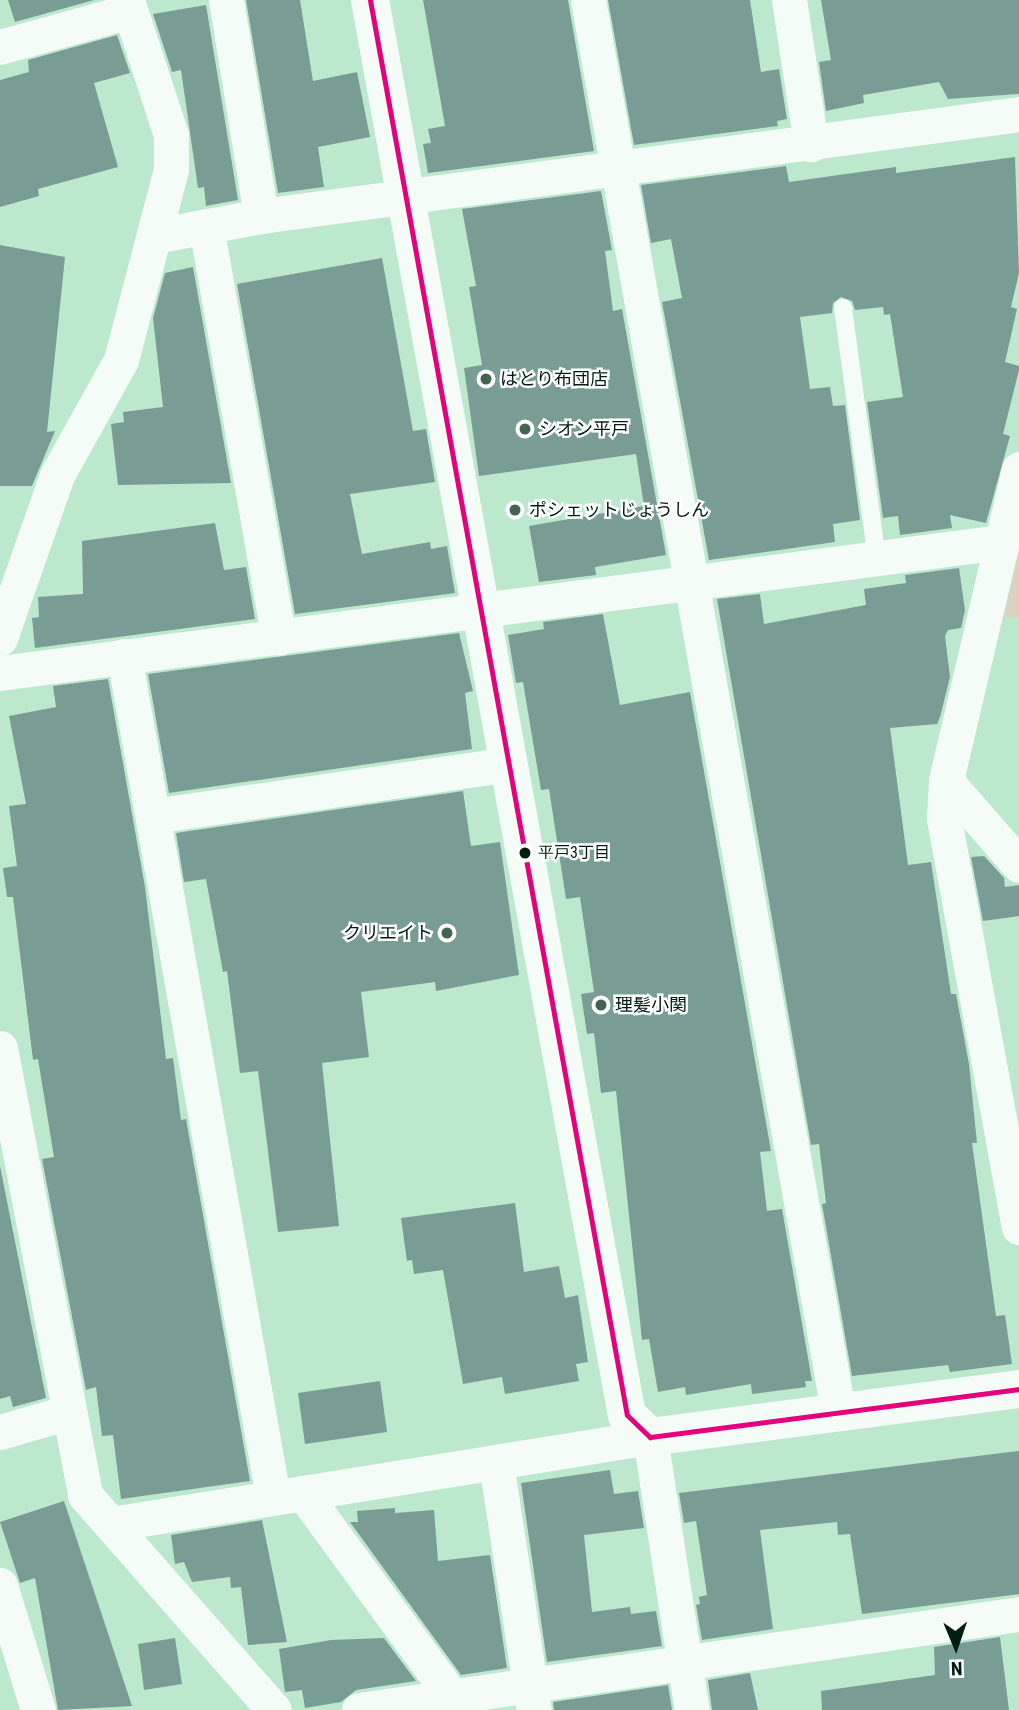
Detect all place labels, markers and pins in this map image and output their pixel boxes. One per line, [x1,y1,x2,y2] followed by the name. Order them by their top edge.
[500,368,608,390] place label: はとり布団店
[478,371,494,387] marker: はとり布団店
[539,418,629,440] place label: シオン平戸
[517,421,533,437] marker: シオン平戸
[529,499,709,521] place label: ポシェットじょうしん
[507,502,523,518] marker: ポシェットじょうしん
[538,843,610,863] place label: 平戸3丁目
[518,846,532,860] marker: 平戸3丁目
[343,922,433,944] place label: クリエイト
[439,925,455,941] marker: クリエイト
[615,994,687,1016] place label: 理髪小関
[593,997,609,1013] marker: 理髪小関

